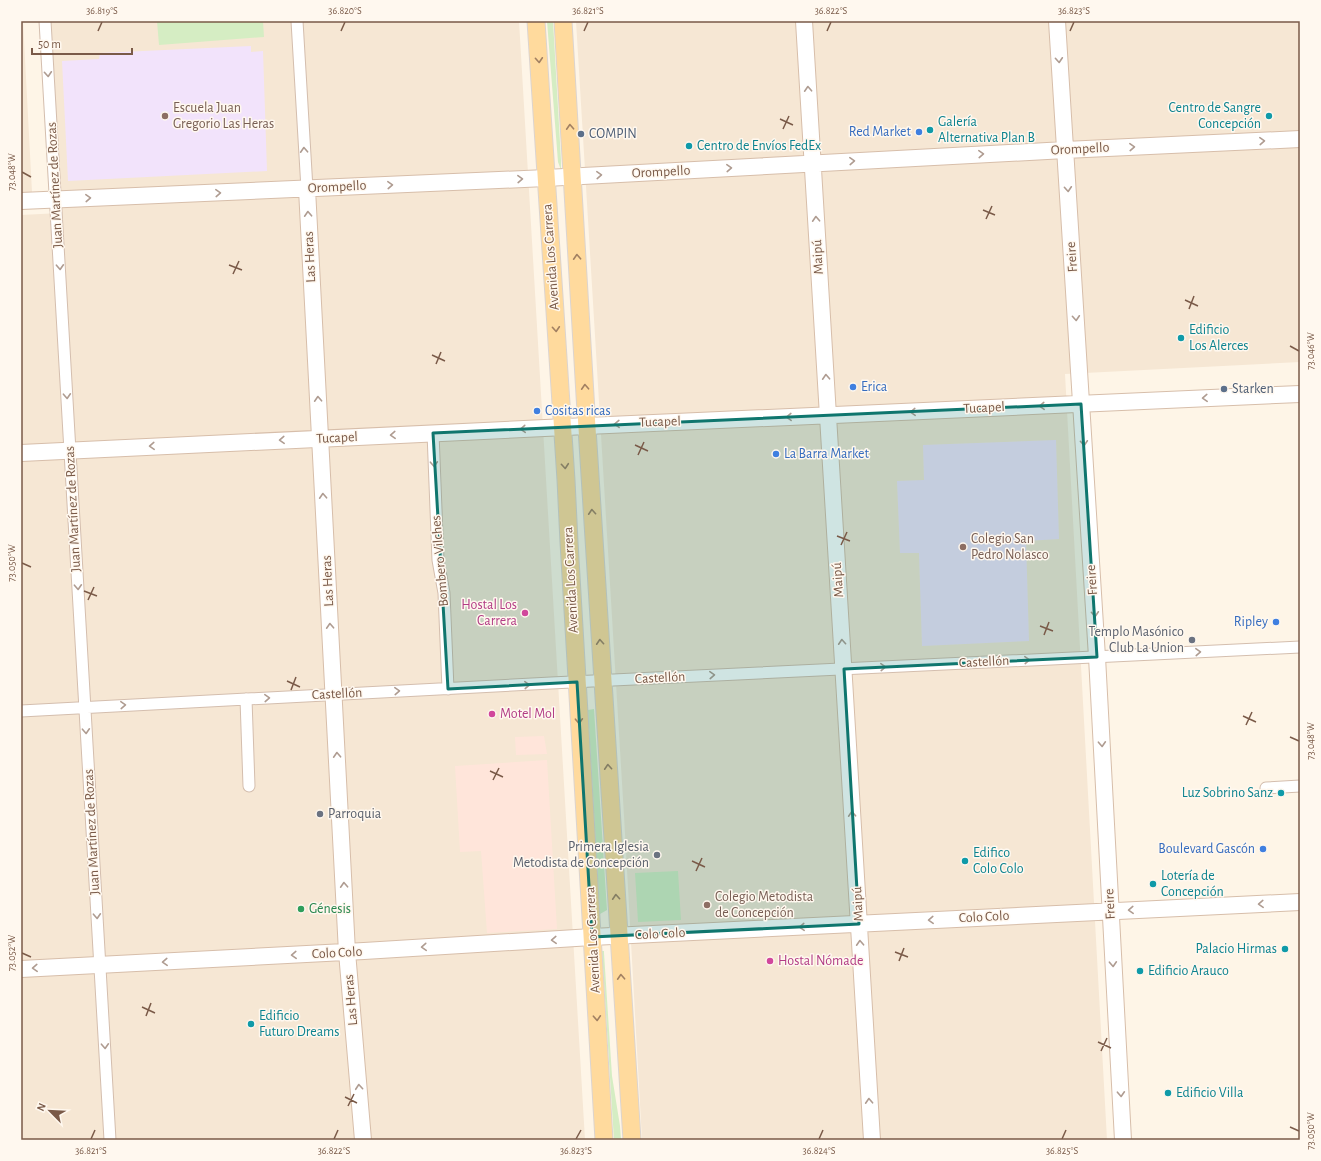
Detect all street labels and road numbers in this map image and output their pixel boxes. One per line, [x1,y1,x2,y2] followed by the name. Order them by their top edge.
[45,122,65,248] street label: Juan Martínez de Rozas
[1050,140,1110,158] street label: Orompello
[631,163,691,181] street label: Orompello
[307,178,367,196] street label: Orompello
[540,203,562,311] street label: Avenida Los Carrera
[302,231,318,283] street label: Las Heras
[810,239,826,275] street label: Maipú
[1064,241,1080,273] street label: Freire
[963,400,1005,416] street label: Tucapel
[639,414,681,430] street label: Tucapel
[316,430,358,446] street label: Tucapel
[63,446,83,572] street label: Juan Martínez de Rozas
[429,515,451,607] street label: Bombero Vilches
[561,526,581,634] street label: Avenida Los Carrera
[320,555,336,607] street label: Las Heras
[830,562,846,598] street label: Maipú
[1084,564,1100,596] street label: Freire
[958,654,1010,670] street label: Castellón
[634,670,686,686] street label: Castellón
[311,686,363,702] street label: Castellón
[82,769,102,895] street label: Juan Martínez de Rozas
[583,886,603,994] street label: Avenida Los Carrera
[850,886,866,922] street label: Maipú
[1102,888,1118,920] street label: Freire
[958,909,1010,925] street label: Colo Colo
[634,926,686,942] street label: Colo Colo
[311,945,363,961] street label: Colo Colo
[342,974,360,1026] street label: Las Heras

